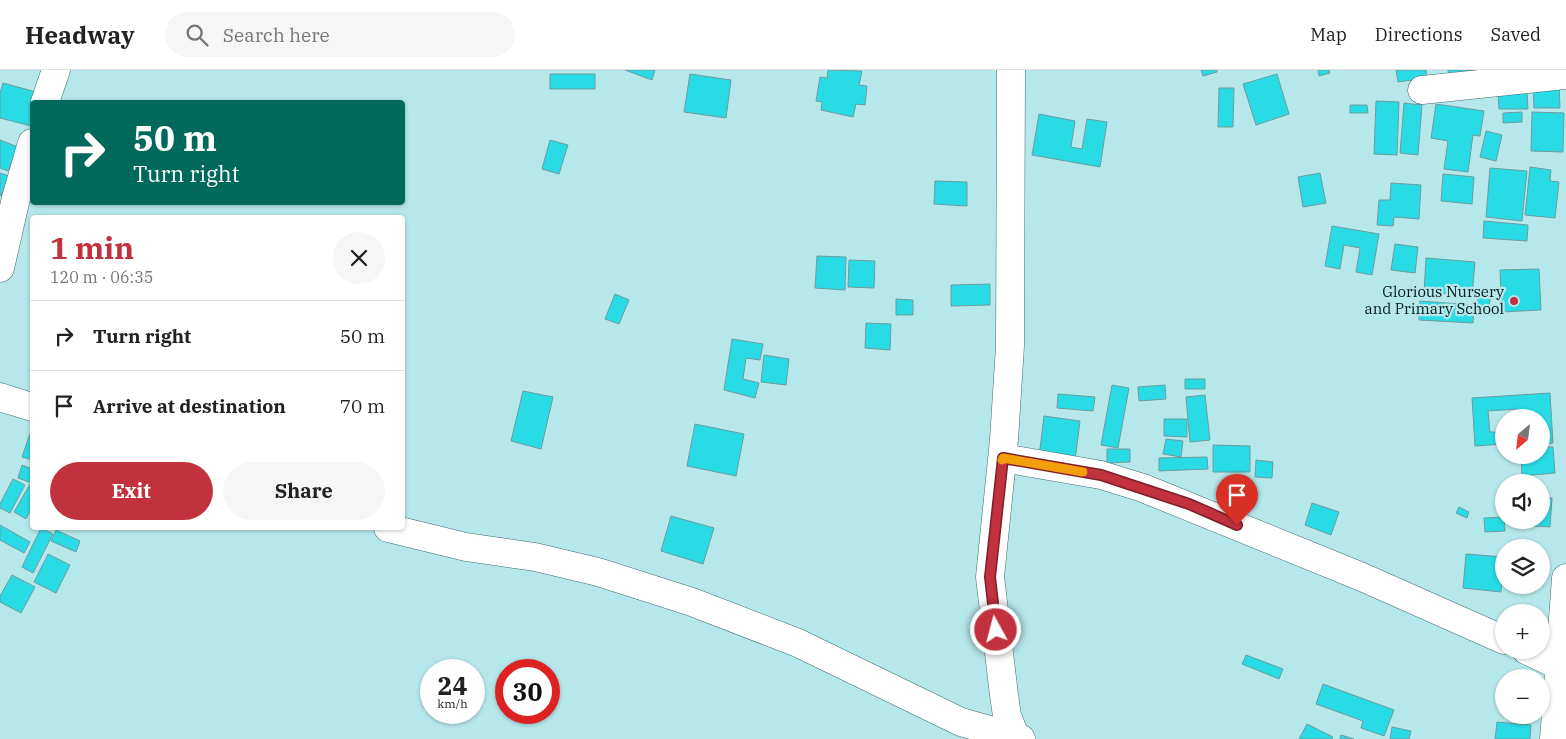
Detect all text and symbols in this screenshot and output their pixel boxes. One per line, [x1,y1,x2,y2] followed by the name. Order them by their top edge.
[165,12,515,57] search box
[25,19,135,51] text: Headway
[183,21,211,49] icon: search
[223,23,330,47] text: Search here
[1310,23,1347,46] text: Map
[1375,23,1463,46] text: Directions
[1491,23,1541,46] text: Saved
[133,115,217,161] text: 50 m
[50,120,115,185] icon: right
[133,159,240,188] text: Turn right
[50,228,134,267] text: 1 min
[333,232,385,284] button: close
[50,267,153,287] text: 120 m · 06:35
[1364,282,1504,318] place label: Glorious Nursery and Primary School
[1508,295,1520,307] marker: Glorious Nursery and Primary School
[50,322,78,350] icon: right
[93,324,191,348] text: Turn right
[340,324,385,348] text: 50 m
[50,392,78,420] icon: arrive
[93,394,286,418] text: Arrive at destination
[340,394,385,418] text: 70 m
[1495,409,1550,464] north arrow
[1495,409,1550,724] map controls
[50,462,213,520] button: Exit
[223,462,385,520] button: Share
[1216,474,1258,525] pin
[1495,474,1550,529] button: sound
[1223,481,1251,509] icon: arrive
[1495,539,1550,594] button: layers
[969,603,1021,655] position arrow
[1495,604,1550,659] button: +
[495,659,560,724] speed limit sign: 30
[437,669,468,702] text: 24
[1495,669,1550,724] button: −
[437,696,468,711] text: km/h

